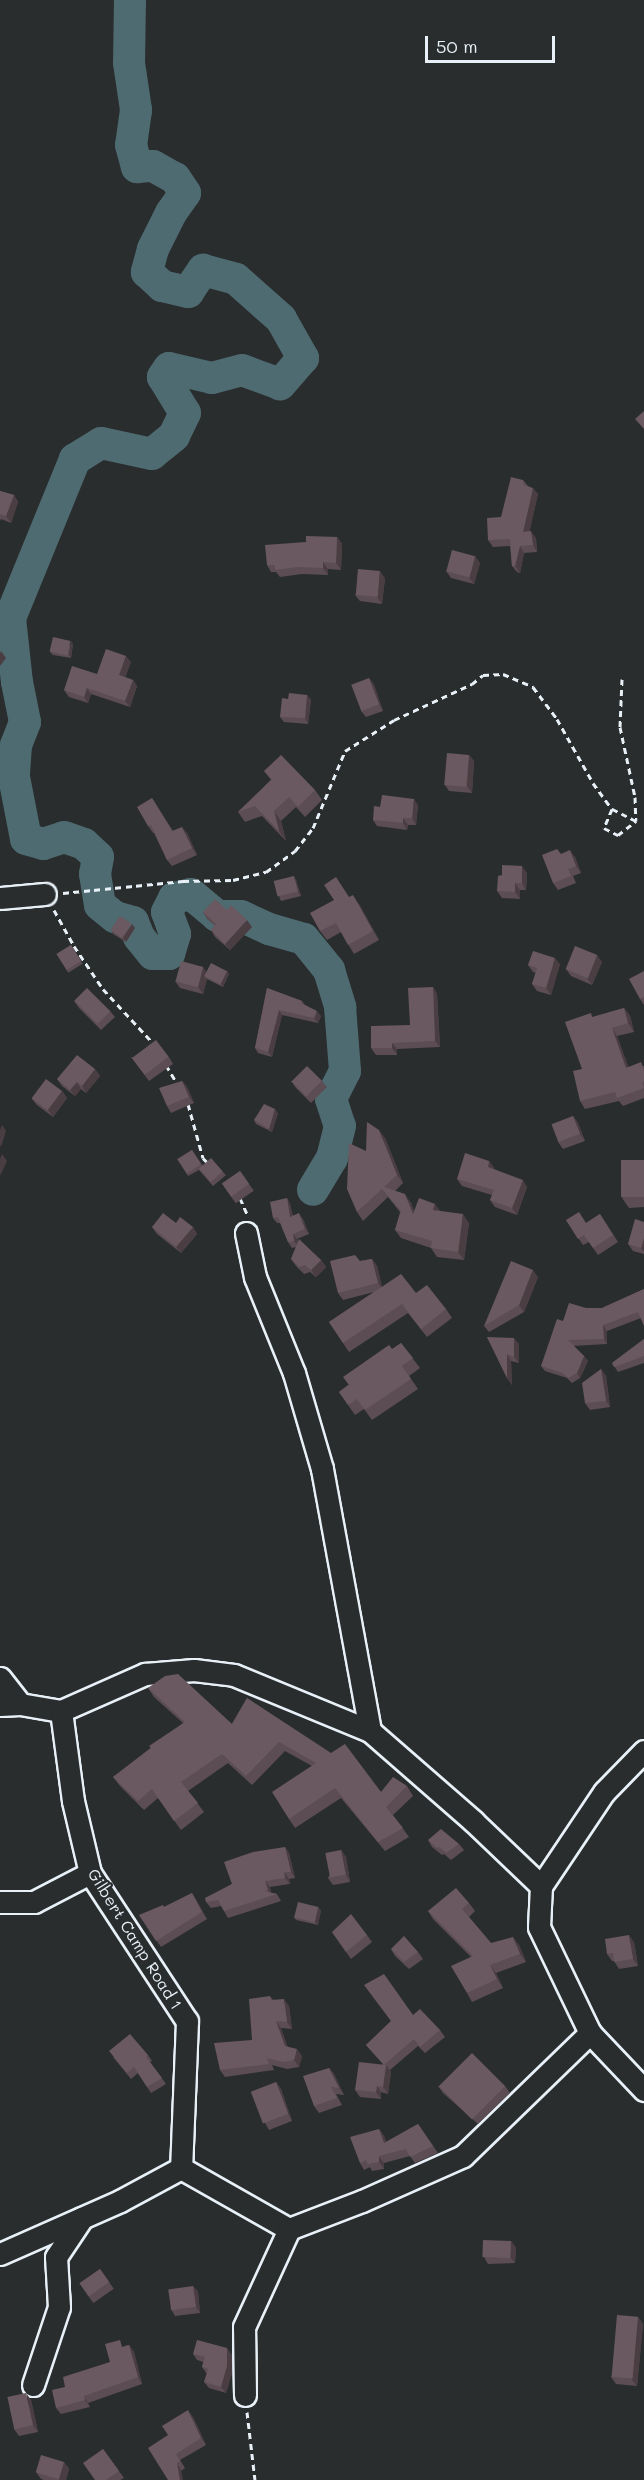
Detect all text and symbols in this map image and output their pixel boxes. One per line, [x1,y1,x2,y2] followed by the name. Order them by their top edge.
[428,24,558,62] scale bar
[436,34,478,58] text: 50 m
[84,1865,186,2013] street label: Gilbert Camp Road 1

